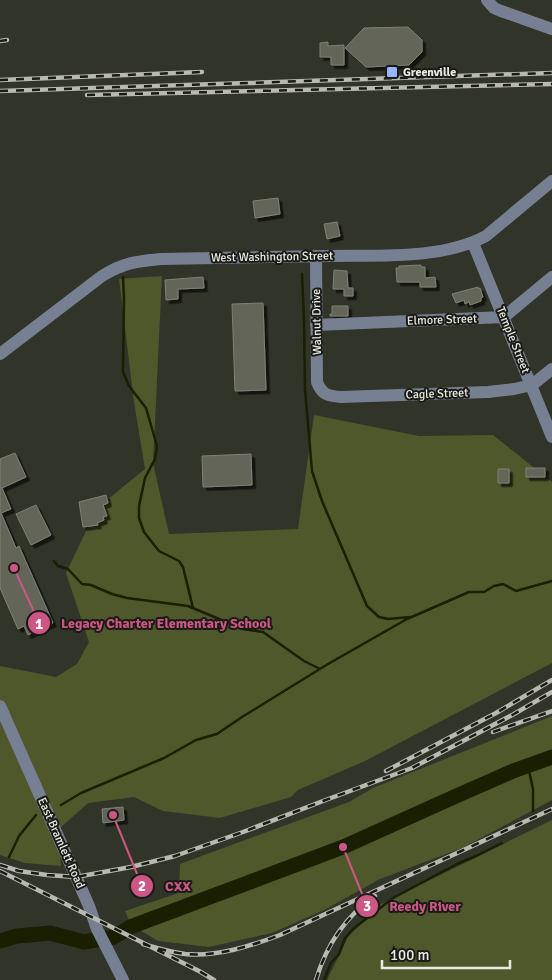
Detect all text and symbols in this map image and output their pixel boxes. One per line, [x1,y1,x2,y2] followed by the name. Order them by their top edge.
[385,65,399,79] marker: Greenville
[403,65,456,80] place label: Greenville
[211,248,333,266] street label: West Washington Street
[309,289,325,355] street label: Walnut Drive
[493,305,533,375] street label: Temple Street
[407,311,477,329] street label: Elmore Street
[405,385,469,403] street label: Cagle Street
[26,609,282,638] callout: Legacy Charter Elementary School
[35,615,43,633] text: 1
[61,615,272,632] text: Legacy Charter Elementary School
[34,795,88,891] street label: East Bramlett Road
[130,871,201,900] callout: CXX
[138,877,146,895] text: 2
[165,878,191,895] text: CXX
[354,891,471,920] callout: Reedy River
[363,897,371,915] text: 3
[389,898,461,915] text: Reedy River
[382,938,510,970] scale bar
[390,946,430,964] text: 100 m

